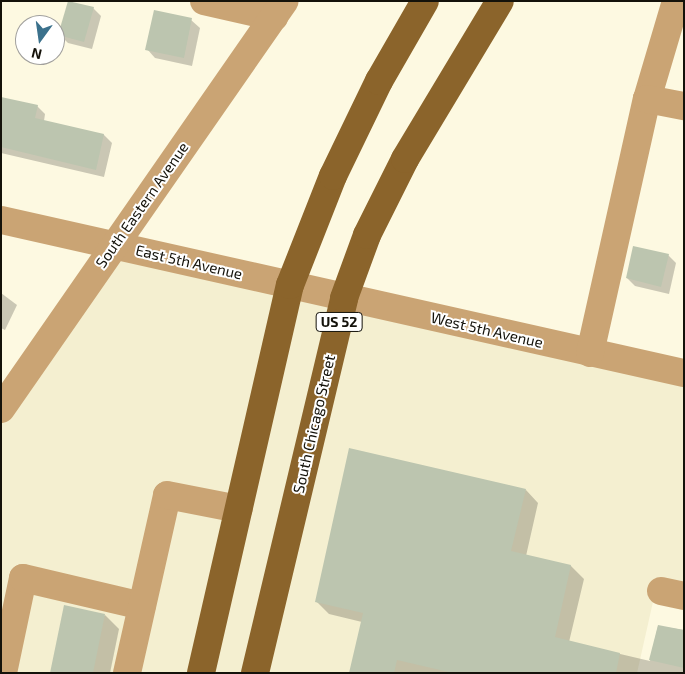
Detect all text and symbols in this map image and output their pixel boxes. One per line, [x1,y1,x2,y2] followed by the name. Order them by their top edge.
[15,15,65,65] north arrow
[30,45,43,64] text: N
[92,139,192,271] street label: South Eastern Avenue
[134,241,244,283] street label: East 5th Avenue
[429,308,545,352] street label: West 5th Avenue
[315,311,363,334] road number: US 52
[289,353,339,495] street label: South Chicago Street

